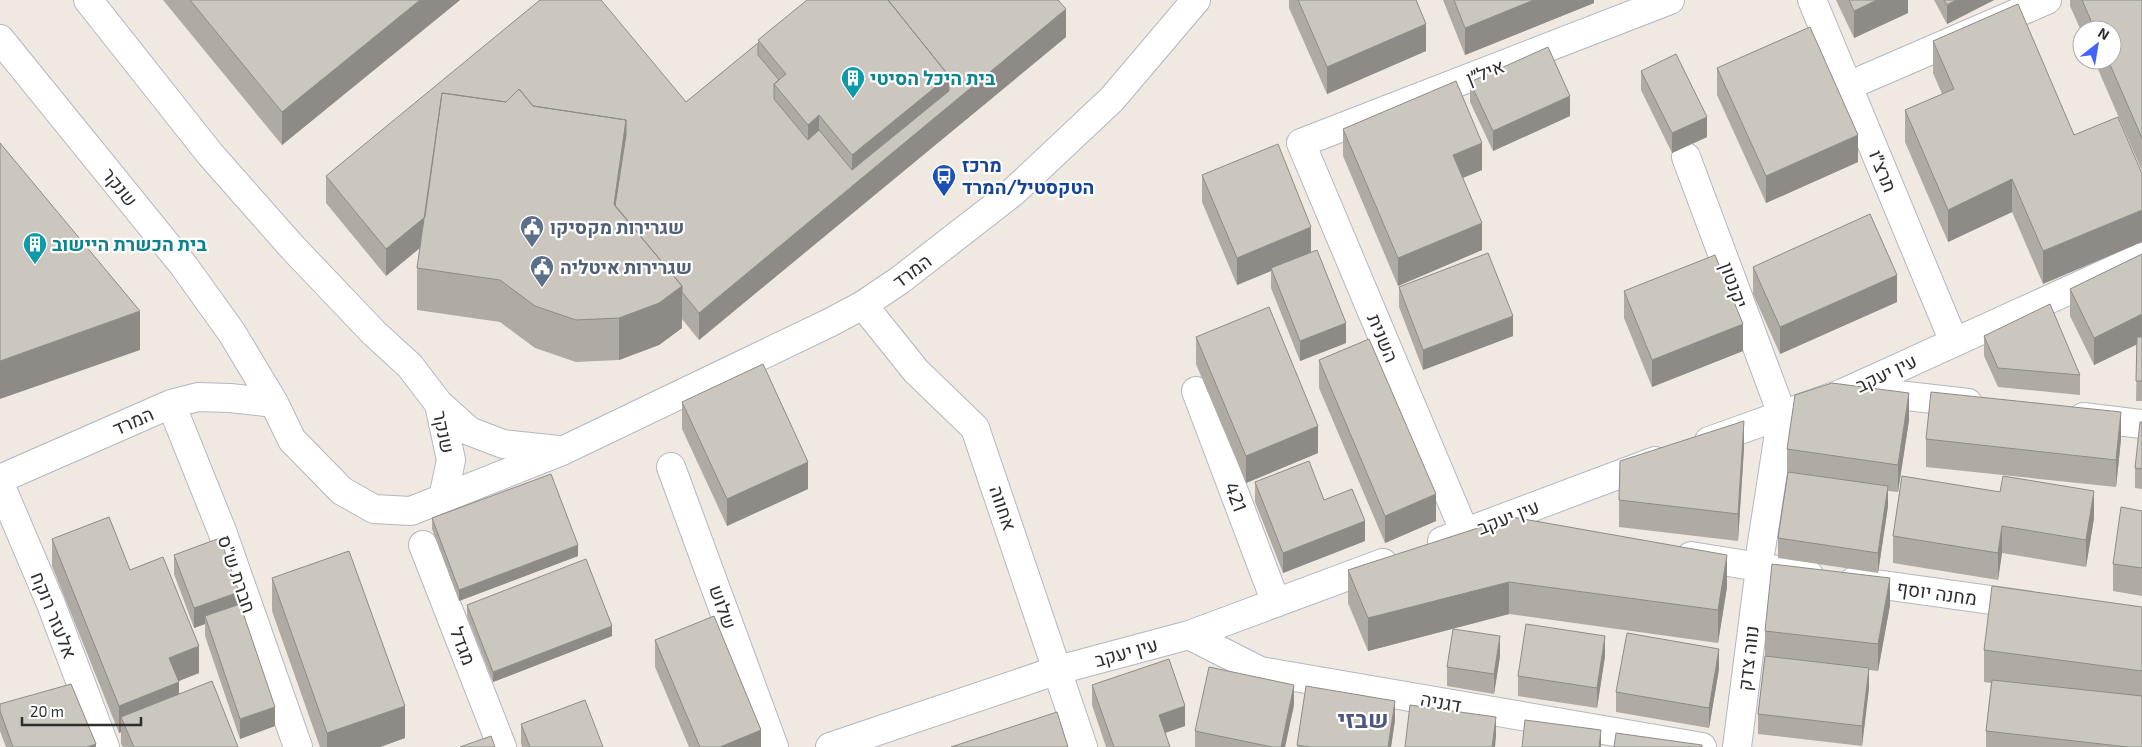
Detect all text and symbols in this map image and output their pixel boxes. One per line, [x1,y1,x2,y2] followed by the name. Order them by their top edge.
[2072,20,2122,70] north arrow
[2095,24,2113,43] text: N
[1462,54,1507,89] street label: איל״ן
[840,65,866,99] building icon: בית היכל הסיטי
[870,66,996,89] place label: בית היכל הסיטי
[1865,146,1902,195] street label: תרצ״ו
[962,153,1094,198] place label: מרכז הטקסטיל/המרד
[98,163,143,211] street label: שנקר
[931,163,957,197] bus stop icon: מרכז הטקסטיל/המרד
[519,214,545,248] public building icon: שגרירות מקסיקו
[550,215,684,238] place label: שגרירות מקסיקו
[22,231,48,265] building icon: בית הכשרת היישוב
[52,232,208,255] place label: בית הכשרת היישוב
[888,249,936,293] street label: המרד
[529,254,555,288] public building icon: שגרירות איטליה
[560,255,692,278] place label: שגרירות איטליה
[1716,259,1753,311] street label: יקנטון
[1363,310,1404,366] street label: השנית
[1851,348,1920,397] street label: עין יעקב
[109,401,157,440] street label: המרד
[429,408,460,455] street label: שנקר
[1220,479,1253,515] street label: 421
[985,482,1022,533] street label: אחווה
[1473,494,1542,539] street label: עין יעקב
[213,532,262,616] street label: חברת ש"ס
[27,568,82,662] street label: אלעזר רוקח
[1896,576,1979,610] street label: מחנה יוסף
[705,581,742,632] street label: שלוש
[446,623,481,668] street label: מגדל
[1732,624,1763,692] street label: נווה צדק
[1092,632,1160,671] street label: עין יעקב
[1419,687,1463,716] street label: דגניה
[22,694,141,726] scale bar
[30,702,64,720] text: 20 m
[1337,704,1389,733] district label: שבזי

